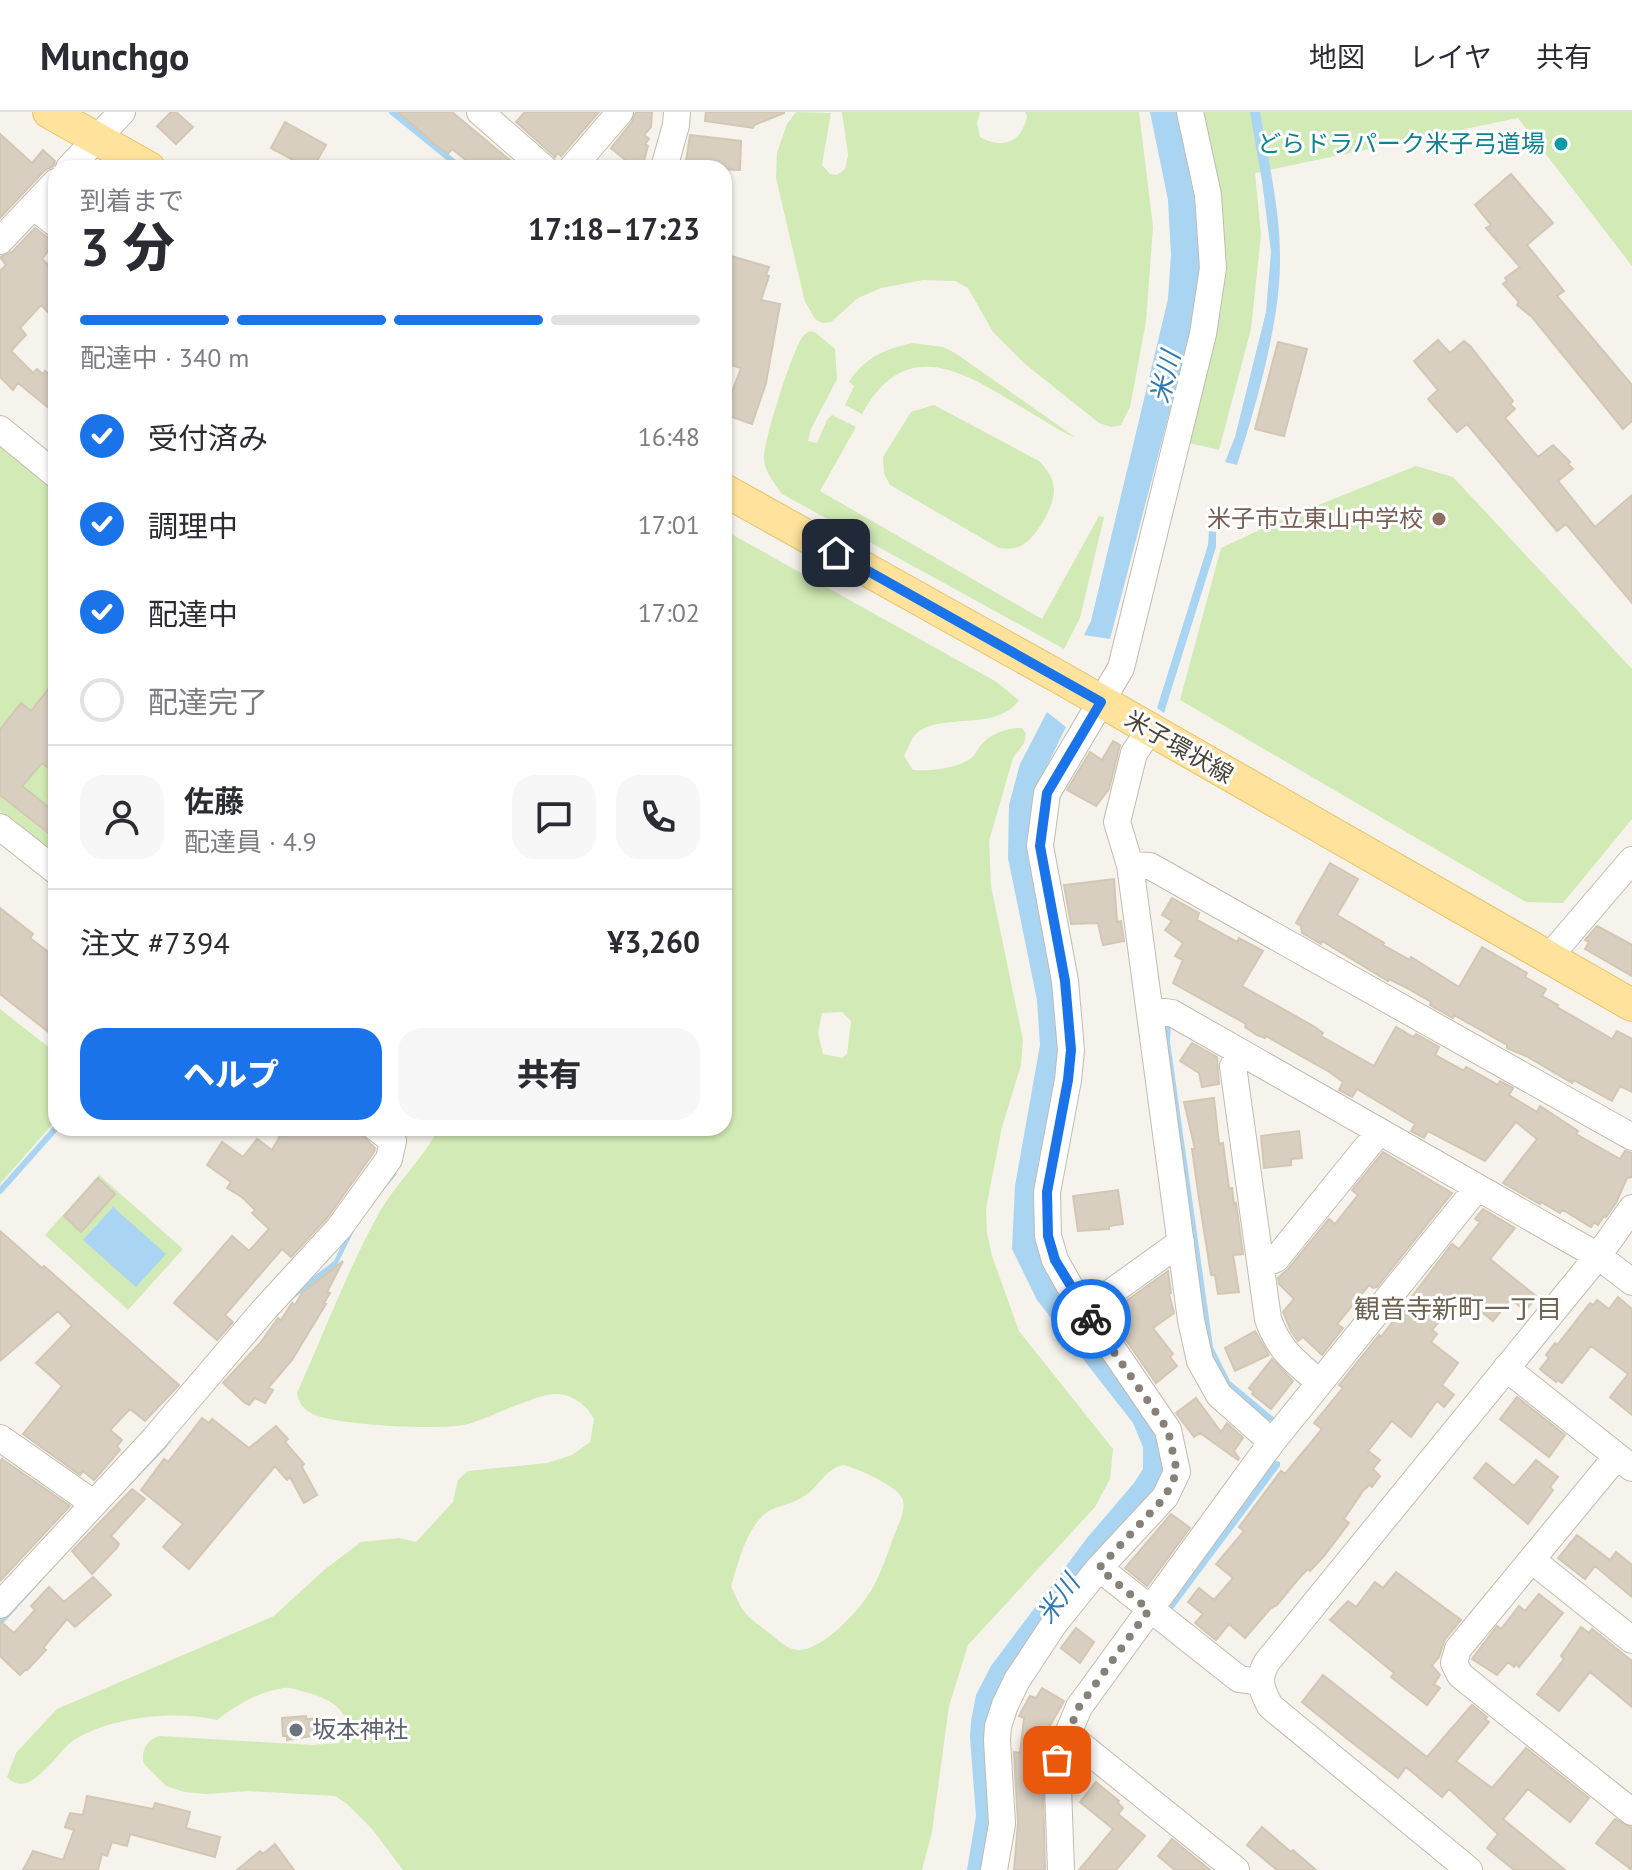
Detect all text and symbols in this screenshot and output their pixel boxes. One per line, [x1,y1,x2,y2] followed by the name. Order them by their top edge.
[40,31,190,80] text: Munchgo
[1309,38,1365,75] text: 地図
[1409,38,1492,75] text: レイヤ
[1536,38,1592,75] text: 共有
[1257,128,1545,159] place label: どらドラパーク米子弓道場
[1552,135,1570,153] marker: どらドラパーク米子弓道場
[80,184,184,217] text: 到着まで
[528,209,700,248] text: 17:18–17:23
[80,213,175,280] text: 3 分
[80,341,249,374] text: 配達中 · 340 m
[1142,345,1188,406] water label: 米川
[80,414,124,458] icon: check
[148,418,268,457] text: 受付済み
[638,420,700,453] text: 16:48
[80,502,124,546] icon: check
[1207,503,1423,534] place label: 米子市立東山中学校
[148,506,238,545] text: 調理中
[638,508,700,541] text: 17:01
[1430,510,1448,528] marker: 米子市立東山中学校
[802,519,870,587] pin
[814,531,858,575] icon: home
[80,590,124,634] icon: check
[148,594,238,633] text: 配達中
[638,596,700,629] text: 17:02
[148,682,268,721] text: 配達完了
[1120,703,1239,790] street label: 米子環状線
[80,775,164,859] button: person
[512,775,596,859] button: chat
[616,775,700,859] button: phone
[184,781,244,820] text: 佐藤
[184,825,317,858] text: 配達員 · 4.9
[607,922,700,961] text: ¥3,260
[80,923,230,962] text: 注文 #7394
[80,1028,382,1120] button: ヘルプ
[398,1028,700,1120] button: 共有
[1051,1279,1131,1359] courier
[1354,1292,1562,1325] district label: 観音寺新町一丁目
[1069,1297,1113,1341] icon: bike
[1029,1566,1088,1629] water label: 米川
[312,1714,408,1745] place label: 坂本神社
[287,1721,305,1739] marker: 坂本神社
[1023,1726,1091,1794] pin
[1035,1738,1079,1782] icon: bag

